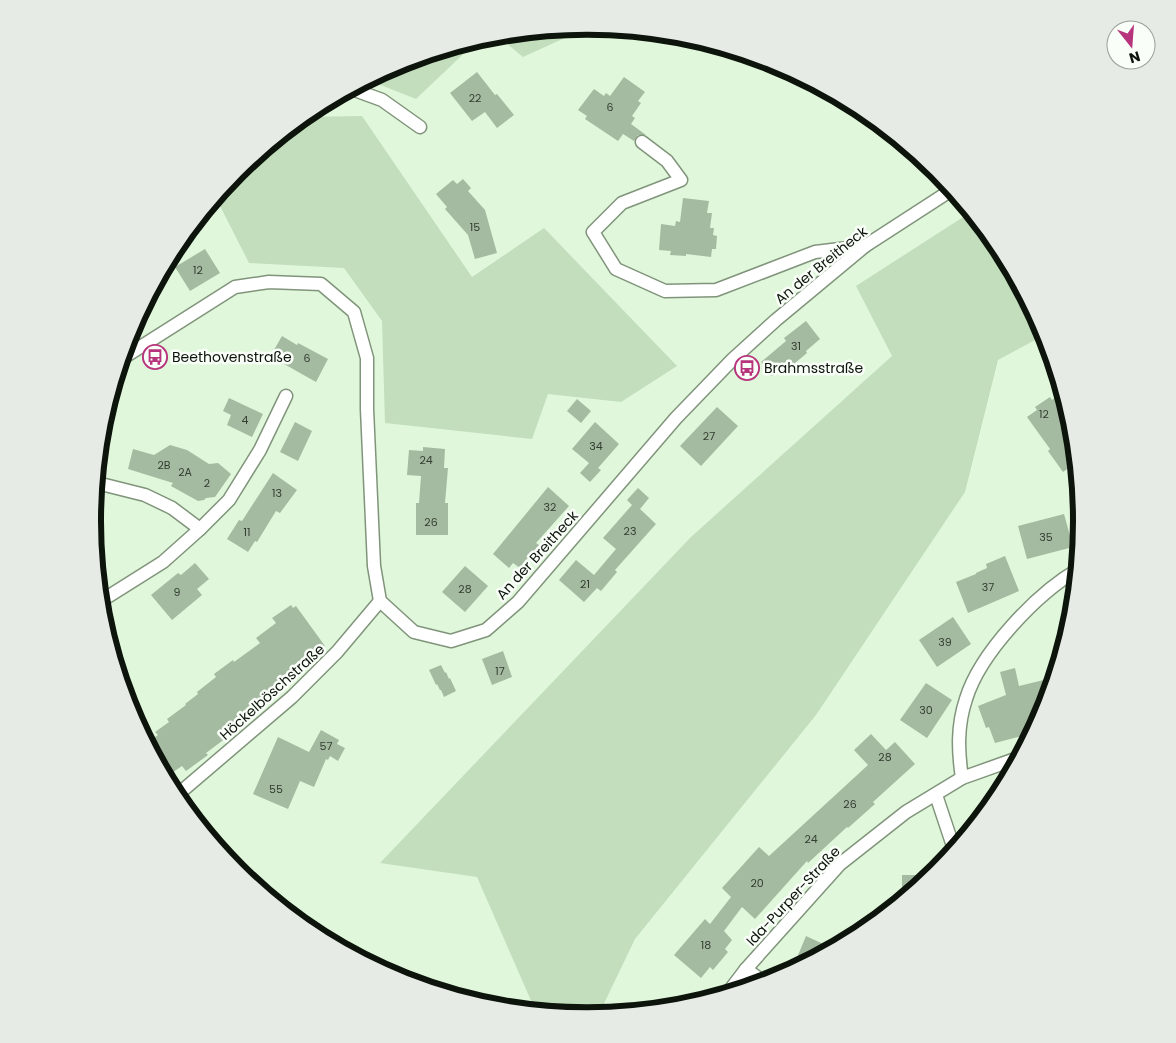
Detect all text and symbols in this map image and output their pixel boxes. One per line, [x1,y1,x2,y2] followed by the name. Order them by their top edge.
[1106,20,1156,70] north arrow
[1127,46,1143,69] text: N
[469,90,481,106] house number: 22
[607,99,614,115] house number: 6
[470,219,480,235] house number: 15
[771,221,872,309] street label: An der Breitheck
[193,262,203,278] house number: 12
[791,338,801,354] house number: 31
[142,344,168,370] bus stop icon: Beethovenstraße
[172,347,292,367] place label: Beethovenstraße
[304,350,311,366] house number: 6
[734,355,760,381] bus stop icon: Brahmsstraße
[764,358,864,378] place label: Brahmsstraße
[1039,406,1049,422] house number: 12
[242,412,249,428] house number: 4
[703,428,715,444] house number: 27
[589,438,603,454] house number: 34
[419,452,433,468] house number: 24
[157,457,171,473] house number: 2B
[178,464,192,480] house number: 2A
[204,475,210,491] house number: 2
[272,485,282,501] house number: 13
[544,499,556,515] house number: 32
[492,506,583,604] street label: An der Breitheck
[424,514,438,530] house number: 26
[624,523,636,539] house number: 23
[243,524,251,540] house number: 11
[1039,529,1053,545] house number: 35
[580,576,590,592] house number: 21
[982,579,994,595] house number: 37
[458,581,472,597] house number: 28
[174,584,181,600] house number: 9
[938,634,952,650] house number: 39
[215,639,329,745] street label: Höckelböschstraße
[495,663,505,679] house number: 17
[919,702,933,718] house number: 30
[320,738,332,754] house number: 57
[878,749,892,765] house number: 28
[269,781,283,797] house number: 55
[843,796,857,812] house number: 26
[804,831,818,847] house number: 24
[741,842,845,950] street label: Ida-Purper-Straße
[750,875,764,891] house number: 20
[701,937,711,953] house number: 18

